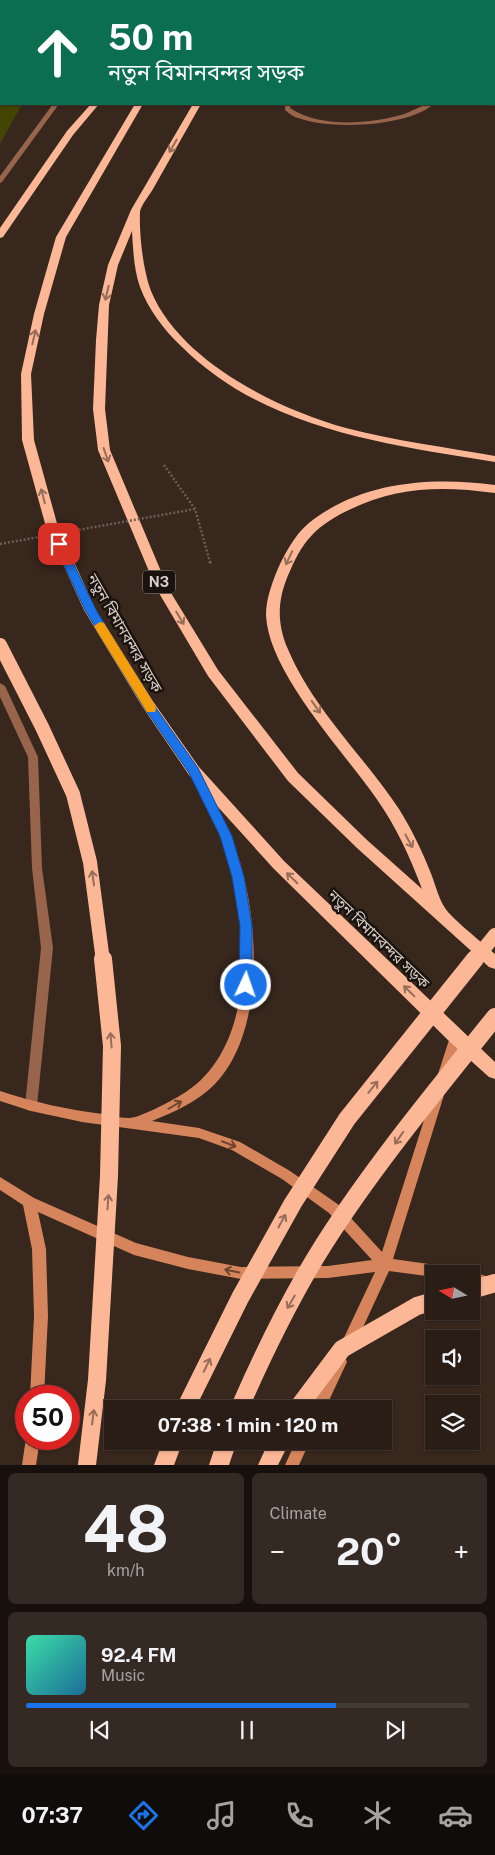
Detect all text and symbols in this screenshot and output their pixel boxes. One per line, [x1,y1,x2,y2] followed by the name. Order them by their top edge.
[108,17,193,58] text: 50 m
[25,20,90,85] icon: ahead
[108,59,304,85] text: নতুন বিমানবন্দর সড়ক
[167,138,177,152] one-way arrow
[102,285,111,301] one-way arrow
[30,329,39,345] one-way arrow
[102,446,111,462] one-way arrow
[38,489,48,505] one-way arrow
[38,523,80,565] pin
[45,530,73,558] icon: arrive
[284,551,294,566] one-way arrow
[83,570,166,697] street label: নতুন বিমানবন্দর সড়ক
[143,570,175,594] road number: N3
[175,611,185,625] one-way arrow
[311,700,322,713] one-way arrow
[404,833,414,847] one-way arrow
[88,871,98,887] one-way arrow
[286,871,298,884] one-way arrow
[323,886,434,993] street label: নতুন বিমানবন্দর সড়ক
[219,958,271,1010] position arrow
[403,985,415,997] one-way arrow
[107,1032,116,1048] one-way arrow
[368,1081,379,1094] one-way arrow
[168,1100,183,1110] one-way arrow
[394,1130,404,1144] one-way arrow
[221,1140,236,1149] one-way arrow
[103,1194,112,1210] one-way arrow
[278,1215,288,1229] one-way arrow
[425,1265,480,1320] north arrow
[425,1265,480,1450] map controls
[225,1266,241,1276] one-way arrow
[286,1295,296,1310] one-way arrow
[425,1330,480,1385] button: sound
[203,1358,212,1373] one-way arrow
[15,1385,80,1450] speed limit sign: 50
[425,1395,480,1450] button: layers
[88,1409,98,1425] one-way arrow
[158,1414,338,1436] text: 07:38 · 1 min · 120 m
[83,1490,169,1567] text: 48
[270,1504,327,1523] text: Climate
[336,1529,403,1574] text: 20°
[270,1535,285,1568] text: −
[453,1535,469,1568] text: +
[107,1561,145,1580] text: km/h
[101,1644,177,1666] text: 92.4 FM
[101,1666,145,1685] text: Music
[86,1716,114,1744] icon: previous
[233,1716,261,1744] icon: pause
[381,1716,409,1744] icon: next
[126,1798,161,1833] icon: directions
[204,1798,239,1833] icon: music
[282,1798,317,1833] icon: phone
[360,1798,395,1833] icon: climate
[438,1798,473,1833] icon: car
[22,1802,83,1828] text: 07:37

